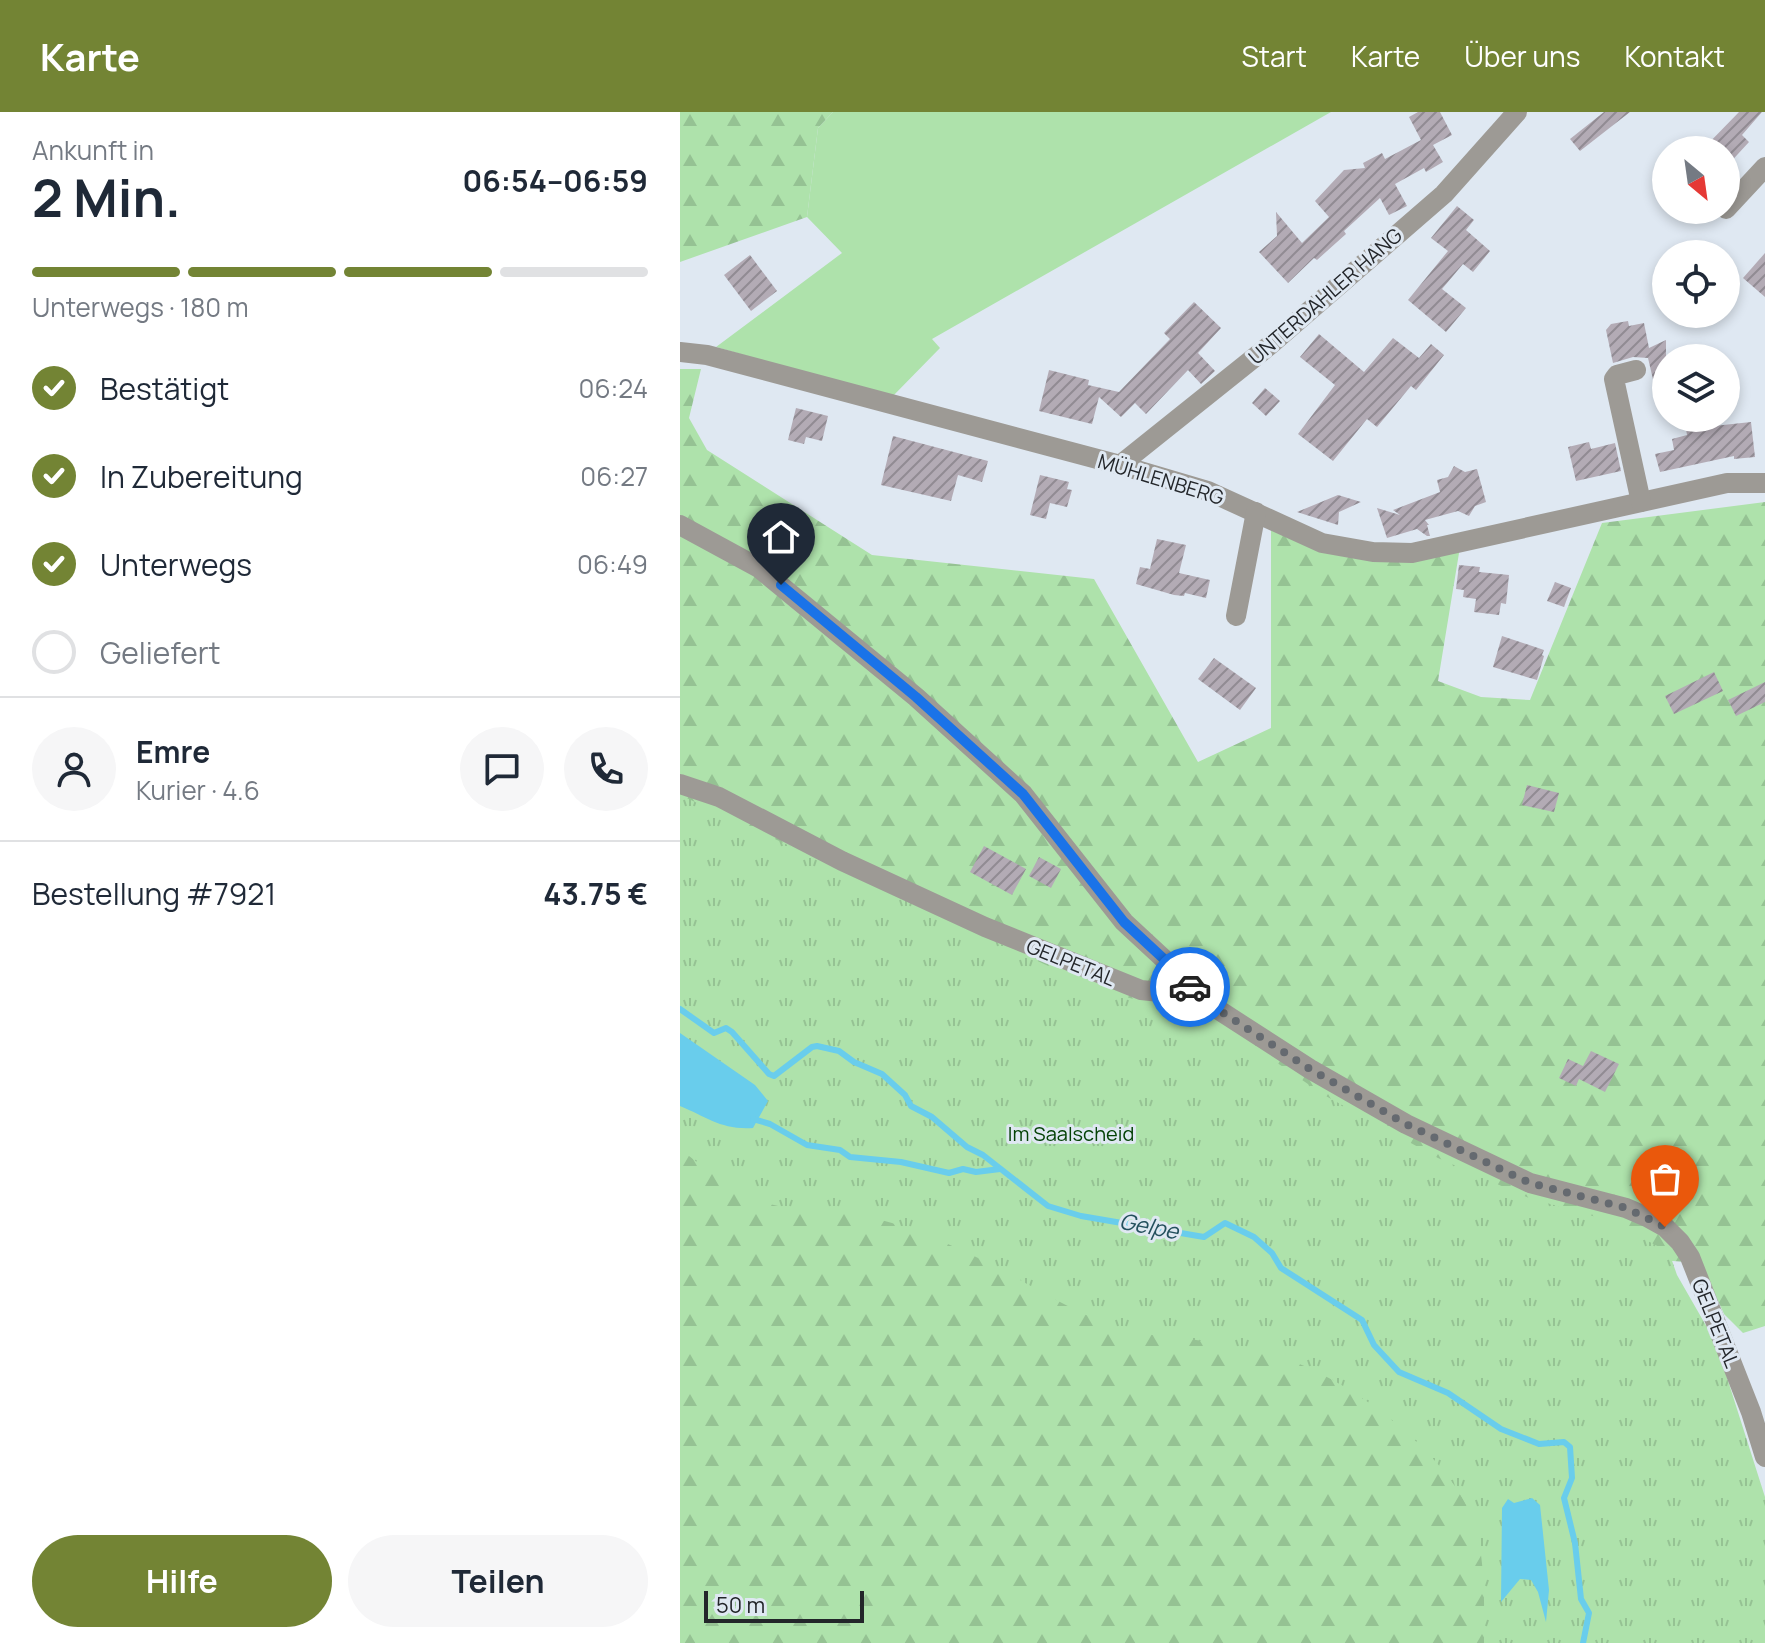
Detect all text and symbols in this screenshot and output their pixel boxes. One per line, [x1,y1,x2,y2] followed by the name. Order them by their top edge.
[40,30,140,82] text: Karte
[1242,37,1307,75] text: Start
[1351,37,1420,75] text: Karte
[1464,37,1580,75] text: Über uns
[1624,37,1725,75] text: Kontakt
[32,132,154,168] text: Ankunft in
[1652,136,1740,224] north arrow
[1652,136,1740,432] map controls
[462,160,648,201] text: 06:54–06:59
[32,162,181,233] text: 2 Min.
[1242,222,1408,370] street label: UNTERDAHLER HANG
[1652,240,1740,328] button: locate
[32,289,248,325] text: Unterwegs · 180 m
[1652,344,1740,432] button: layers
[32,366,76,410] icon: check
[100,368,229,409] text: Bestätigt
[579,370,648,406] text: 06:24
[1095,447,1227,511] street label: MÜHLENBERG
[32,454,76,498] icon: check
[100,456,303,497] text: In Zubereitung
[580,458,648,494] text: 06:27
[747,503,815,585] pin
[759,515,803,559] icon: home
[32,542,76,586] icon: check
[100,544,252,585] text: Unterwegs
[577,546,648,582] text: 06:49
[100,632,221,673] text: Geliefert
[32,727,116,811] button: person
[460,727,544,811] button: chat
[564,727,648,811] button: phone
[136,731,210,772] text: Emre
[136,772,260,808] text: Kurier · 4.6
[32,873,276,914] text: Bestellung #7921
[543,873,648,914] text: 43.75 €
[1023,932,1119,992] street label: GELPETAL
[1150,947,1230,1027] courier
[1168,965,1212,1009] icon: car
[1008,1120,1134,1147] park label: Im Saalscheid
[1631,1145,1699,1227] pin
[1643,1157,1687,1201] icon: bag
[1117,1206,1182,1247] water label: Gelpe
[1686,1275,1746,1371] street label: GELPETAL
[32,1535,332,1627] button: Hilfe
[348,1535,648,1627] button: Teilen
[704,1587,864,1623] scale bar
[716,1590,765,1620] text: 50 m

